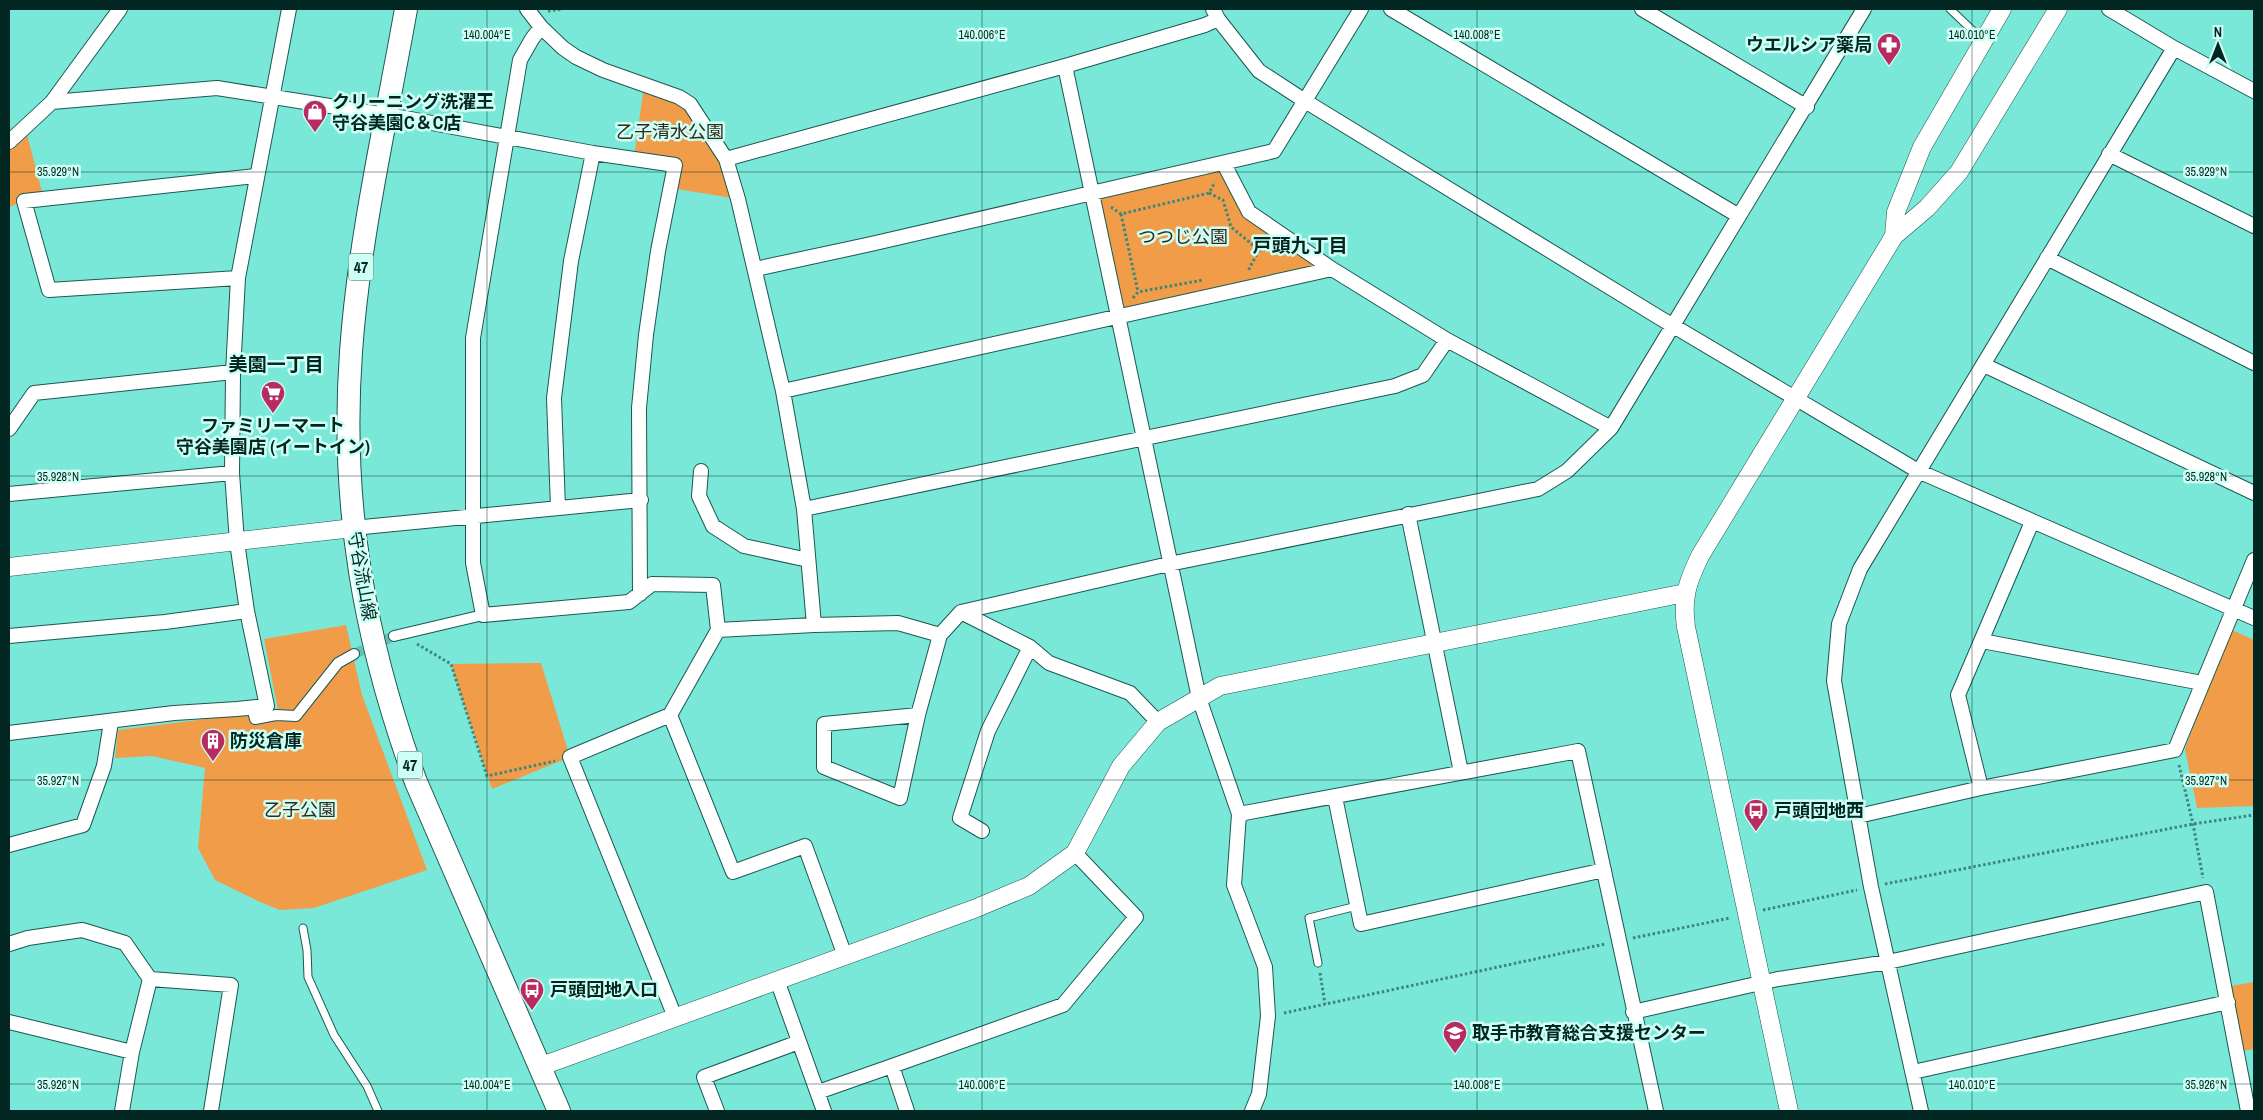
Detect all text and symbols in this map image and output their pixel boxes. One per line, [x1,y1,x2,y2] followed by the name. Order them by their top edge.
[2193,20,2243,70] north arrow
[2214,23,2222,41] text: N
[464,27,510,43] text: 140.004°E
[959,27,1005,43] text: 140.006°E
[1454,27,1500,43] text: 140.008°E
[1949,27,1995,43] text: 140.010°E
[1746,32,1872,57] place label: ウエルシア薬局
[1876,32,1902,66] pharmacy icon: ウエルシア薬局
[332,89,494,135] place label: クリーニング洗濯王 守谷美園C＆C店
[302,99,328,133] shop icon: クリーニング洗濯王 守谷美園C＆C店
[616,119,724,144] park label: 乙子清水公園
[37,164,79,180] text: 35.929°N
[2185,164,2227,180] text: 35.929°N
[1138,224,1228,249] park label: つつじ公園
[1252,232,1348,258] district label: 戸頭九丁目
[348,253,374,280] road number: 47
[228,351,324,377] district label: 美園一丁目
[260,380,286,414] supermarket icon: ファミリーマート 守谷美園店 (イートイン)
[176,413,370,459] place label: ファミリーマート 守谷美園店 (イートイン)
[37,469,79,485] text: 35.928°N
[2185,469,2227,485] text: 35.928°N
[342,529,383,622] street label: 守谷流山線
[200,728,226,762] building icon: 防災倉庫
[230,728,302,753] place label: 防災倉庫
[398,752,422,778] road number: 47
[37,773,79,789] text: 35.927°N
[2185,773,2227,789] text: 35.927°N
[264,797,336,822] park label: 乙子公園
[1743,798,1769,832] bus stop icon: 戸頭団地西
[1774,798,1864,823] place label: 戸頭団地西
[519,977,545,1011] bus stop icon: 戸頭団地入口
[550,977,658,1002] place label: 戸頭団地入口
[1442,1020,1468,1054] school or university icon: 取手市教育総合支援センター
[1472,1020,1706,1045] place label: 取手市教育総合支援センター
[37,1077,79,1093] text: 35.926°N
[464,1077,510,1093] text: 140.004°E
[959,1077,1005,1093] text: 140.006°E
[1454,1077,1500,1093] text: 140.008°E
[1949,1077,1995,1093] text: 140.010°E
[2185,1077,2227,1093] text: 35.926°N

